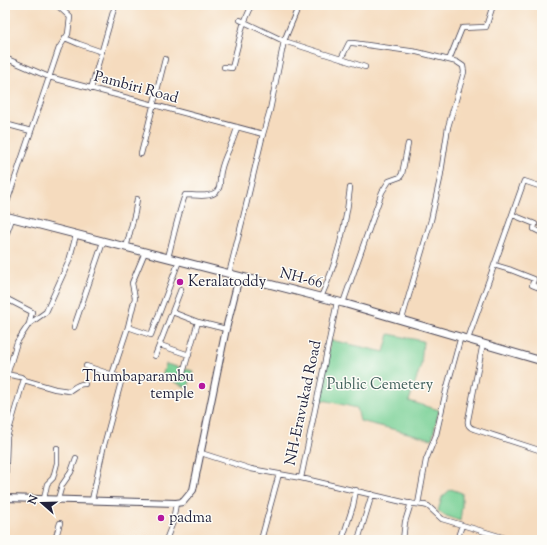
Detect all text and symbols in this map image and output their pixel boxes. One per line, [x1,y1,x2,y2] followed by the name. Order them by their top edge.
[91,67,181,109] street label: Pambiri Road
[277,264,325,294] street label: NH-66
[188,272,267,293] place label: Keralatoddy
[175,277,185,287] marker: Keralatoddy
[281,338,328,467] street label: NH-Eravukad Road
[82,367,194,405] place label: Thumbaparambu temple
[327,375,434,396] park label: Public Cemetery
[197,381,207,391] marker: Thumbaparambu temple
[22,483,62,523] north arrow
[24,493,43,508] text: N
[169,508,212,529] place label: padma
[156,513,166,523] marker: padma

